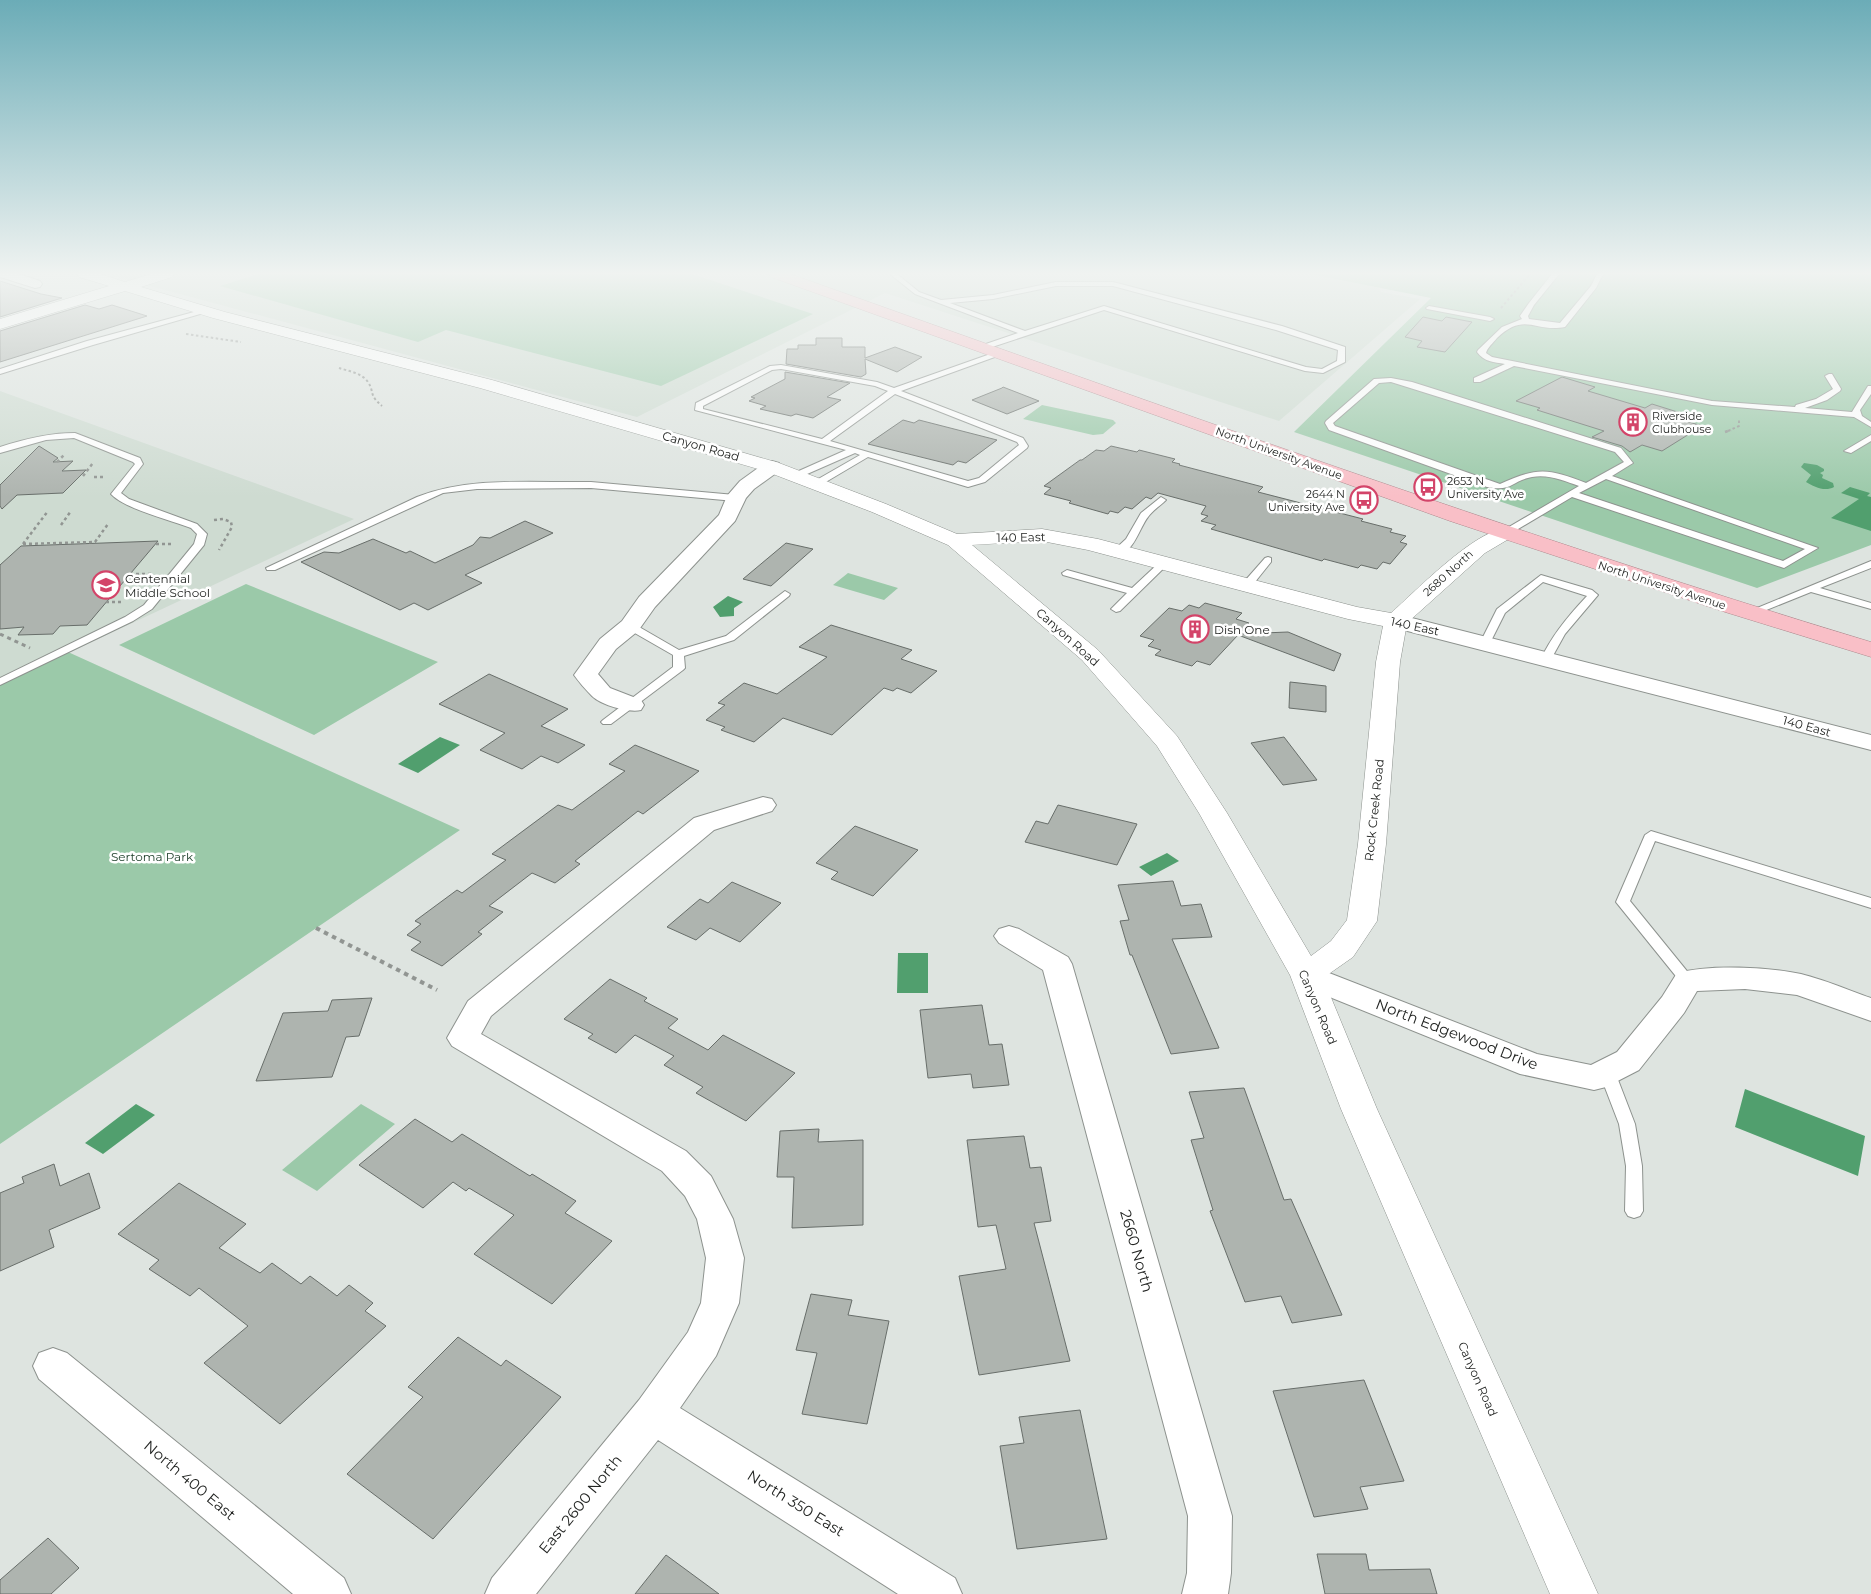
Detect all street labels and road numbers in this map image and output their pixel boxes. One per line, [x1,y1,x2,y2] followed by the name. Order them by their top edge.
[1214,424,1345,483] street label: North University Avenue
[661,428,741,464] street label: Canyon Road
[996,529,1046,545] street label: 140 East
[1420,547,1476,599] street label: 2680 North
[1596,558,1728,612] street label: North University Avenue
[1033,605,1103,669] street label: Canyon Road
[1389,614,1441,638] street label: 140 East
[1781,712,1833,740] street label: 140 East
[1361,758,1387,862] street label: Rock Creek Road
[1295,967,1341,1047] street label: Canyon Road
[1373,994,1541,1074] street label: North Edgewood Drive
[1116,1208,1158,1294] street label: 2660 North
[1455,1339,1501,1419] street label: Canyon Road
[140,1436,240,1524] street label: North 400 East
[534,1451,626,1557] street label: East 2600 North
[744,1466,848,1540] street label: North 350 East

